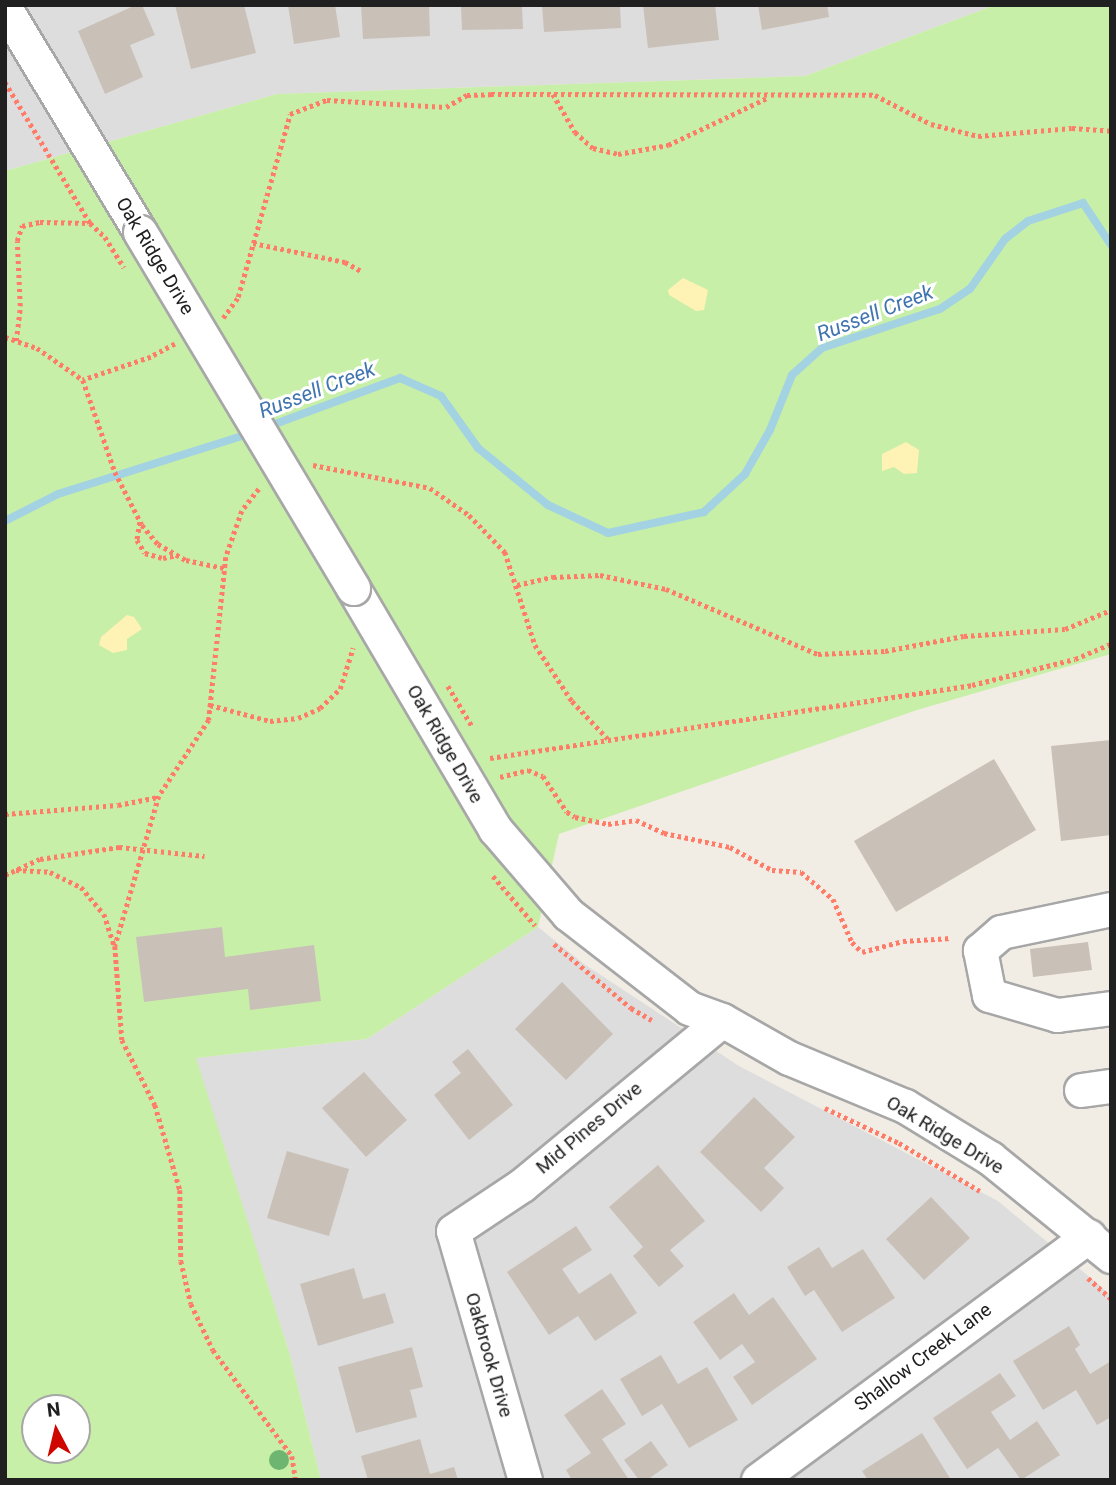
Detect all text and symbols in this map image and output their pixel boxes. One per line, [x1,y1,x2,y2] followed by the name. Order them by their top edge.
[111,193,199,319] street label: Oak Ridge Drive
[813,279,937,347] water label: Russell Creek
[255,356,379,424] water label: Russell Creek
[402,681,488,807] street label: Oak Ridge Drive
[531,1077,647,1179] street label: Mid Pines Drive
[882,1091,1008,1179] street label: Oak Ridge Drive
[460,1290,518,1420] street label: Oakbrook Drive
[850,1298,996,1416] street label: Shallow Creek Lane
[21,1394,91,1464] north arrow
[46,1397,62,1422] text: N

